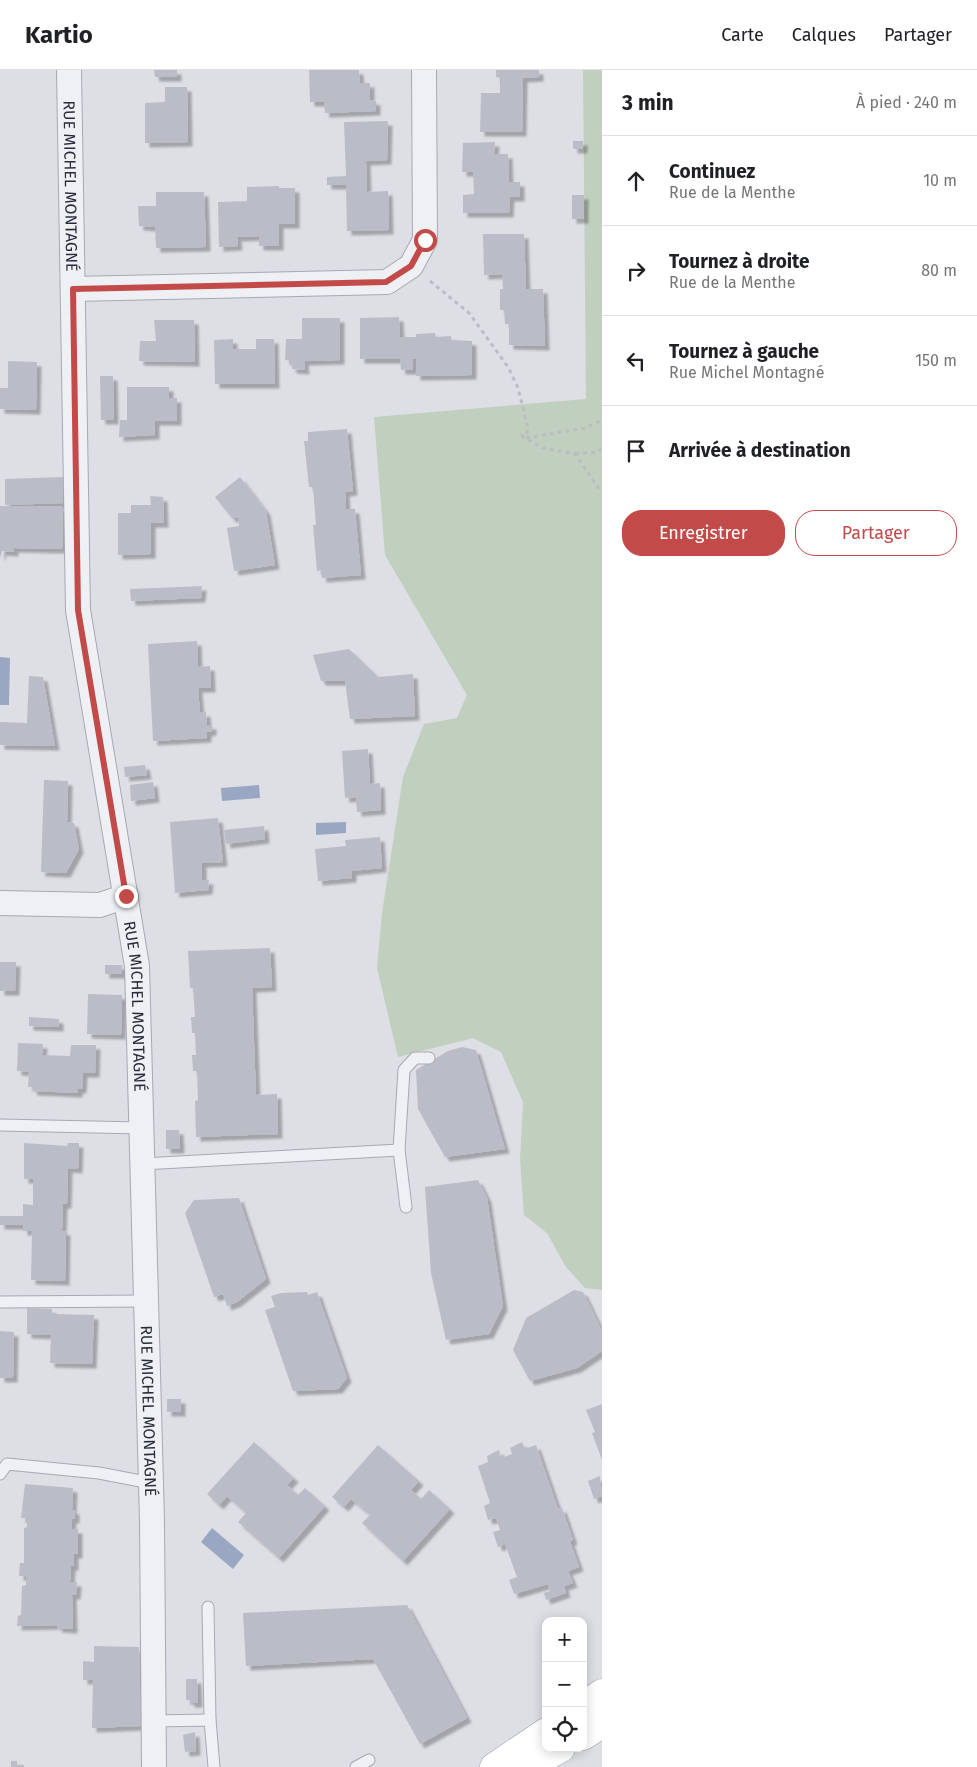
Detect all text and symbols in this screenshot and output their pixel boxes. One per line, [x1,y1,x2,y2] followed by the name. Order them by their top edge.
[25,21,93,49] text: Kartio
[721,24,764,46] text: Carte
[792,24,856,46] text: Calques
[884,24,952,46] text: Partager
[622,90,674,116] text: 3 min
[856,93,957,112] text: À pied · 240 m
[60,100,82,272] street label: RUE MICHEL MONTAGNÉ
[669,160,755,183] text: Continuez
[622,167,650,195] icon: ahead
[923,171,957,190] text: 10 m
[669,183,795,202] text: Rue de la Menthe
[414,229,437,252] route start
[669,250,810,273] text: Tournez à droite
[622,257,650,285] icon: right
[921,261,957,280] text: 80 m
[669,273,795,292] text: Rue de la Menthe
[669,340,819,363] text: Tournez à gauche
[622,347,650,375] icon: left
[915,351,957,370] text: 150 m
[669,363,824,382] text: Rue Michel Montagné
[622,437,650,465] icon: arrive
[669,439,851,462] text: Arrivée à destination
[622,510,785,556] button: Enregistrer
[795,510,957,556] button: Partager
[115,885,138,908] route end
[120,920,150,1092] street label: RUE MICHEL MONTAGNÉ
[137,1325,161,1497] street label: RUE MICHEL MONTAGNÉ
[542,1617,587,1752] map controls
[542,1617,587,1662] button: +
[542,1662,587,1707] button: −
[542,1707,587,1752] button: locate

